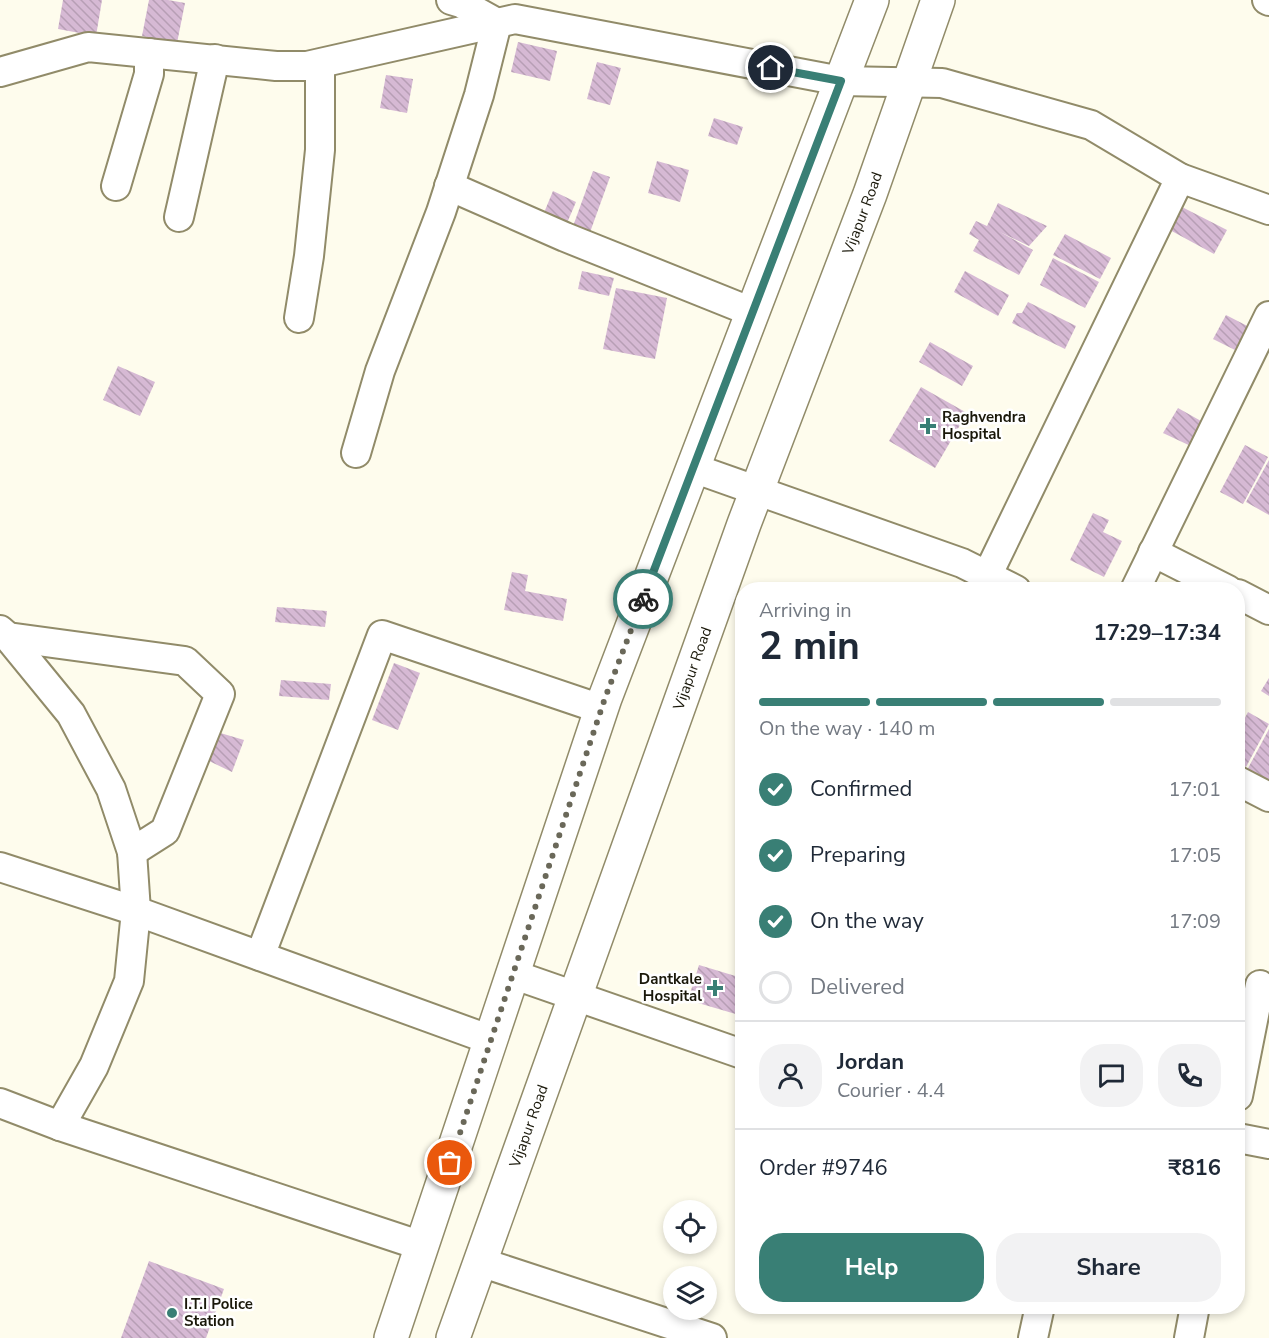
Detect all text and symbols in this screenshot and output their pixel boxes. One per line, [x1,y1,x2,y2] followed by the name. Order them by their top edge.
[745,42,796,93] pin
[754,51,787,84] icon: home
[837,169,887,258] street label: Vijapur Road
[942,407,1026,444] place label: Raghvendra Hospital
[919,417,937,435] marker: Raghvendra Hospital
[613,569,673,629] courier
[627,583,660,616] icon: bike
[759,597,852,624] text: Arriving in
[1093,618,1221,648] text: 17:29–17:34
[759,620,860,673] text: 2 min
[668,624,716,714] street label: Vijapur Road
[759,715,935,742] text: On the way · 140 m
[759,773,792,806] icon: check
[810,774,912,804] text: Confirmed
[1168,776,1221,803] text: 17:01
[759,839,792,872] icon: check
[810,840,906,870] text: Preparing
[1168,842,1221,869] text: 17:05
[759,905,792,938] icon: check
[810,906,924,936] text: On the way
[1168,908,1221,935] text: 17:09
[639,969,702,1006] place label: Dantkale Hospital
[810,972,905,1002] text: Delivered
[706,979,724,997] marker: Dantkale Hospital
[759,1044,822,1107] button: person
[1080,1044,1143,1107] button: chat
[1158,1044,1221,1107] button: phone
[837,1047,904,1077] text: Jordan
[837,1077,945,1104] text: Courier · 4.4
[504,1082,553,1171] street label: Vijapur Road
[424,1137,475,1188] pin
[433,1146,466,1179] icon: bag
[759,1153,888,1183] text: Order #9746
[1168,1153,1221,1183] text: ₹816
[663,1200,717,1320] map controls
[663,1200,717,1254] button: locate
[759,1233,984,1302] button: Help
[996,1233,1221,1302] button: Share
[663,1266,717,1320] button: layers
[184,1294,253,1331] place label: I.T.I Police Station
[165,1306,179,1320] marker: I.T.I Police Station

